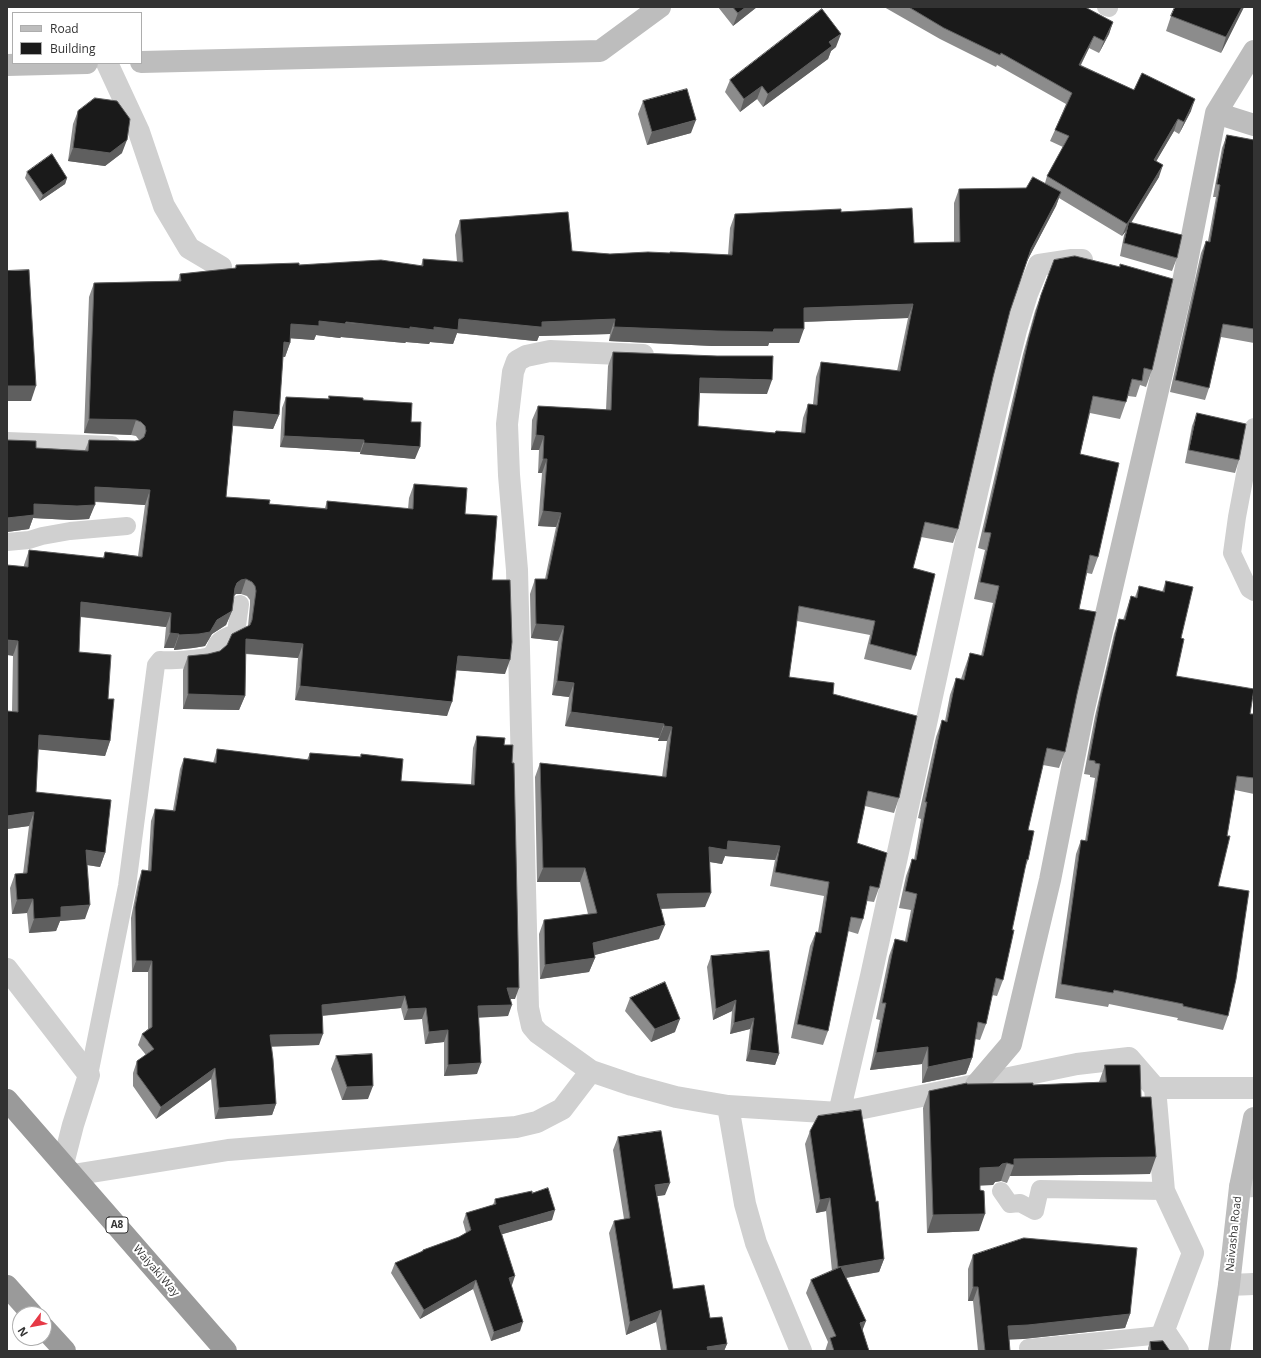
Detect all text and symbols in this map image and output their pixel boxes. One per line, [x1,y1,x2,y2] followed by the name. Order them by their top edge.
[12,12,142,64] legend
[50,20,79,37] text: Road
[50,40,95,57] text: Building
[1223,1196,1245,1272] street label: Naivasha Road
[106,1217,128,1233] road number: A8
[130,1243,182,1299] street label: Waiyaki Way
[12,1306,52,1346] north arrow
[14,1324,31,1340] text: N

